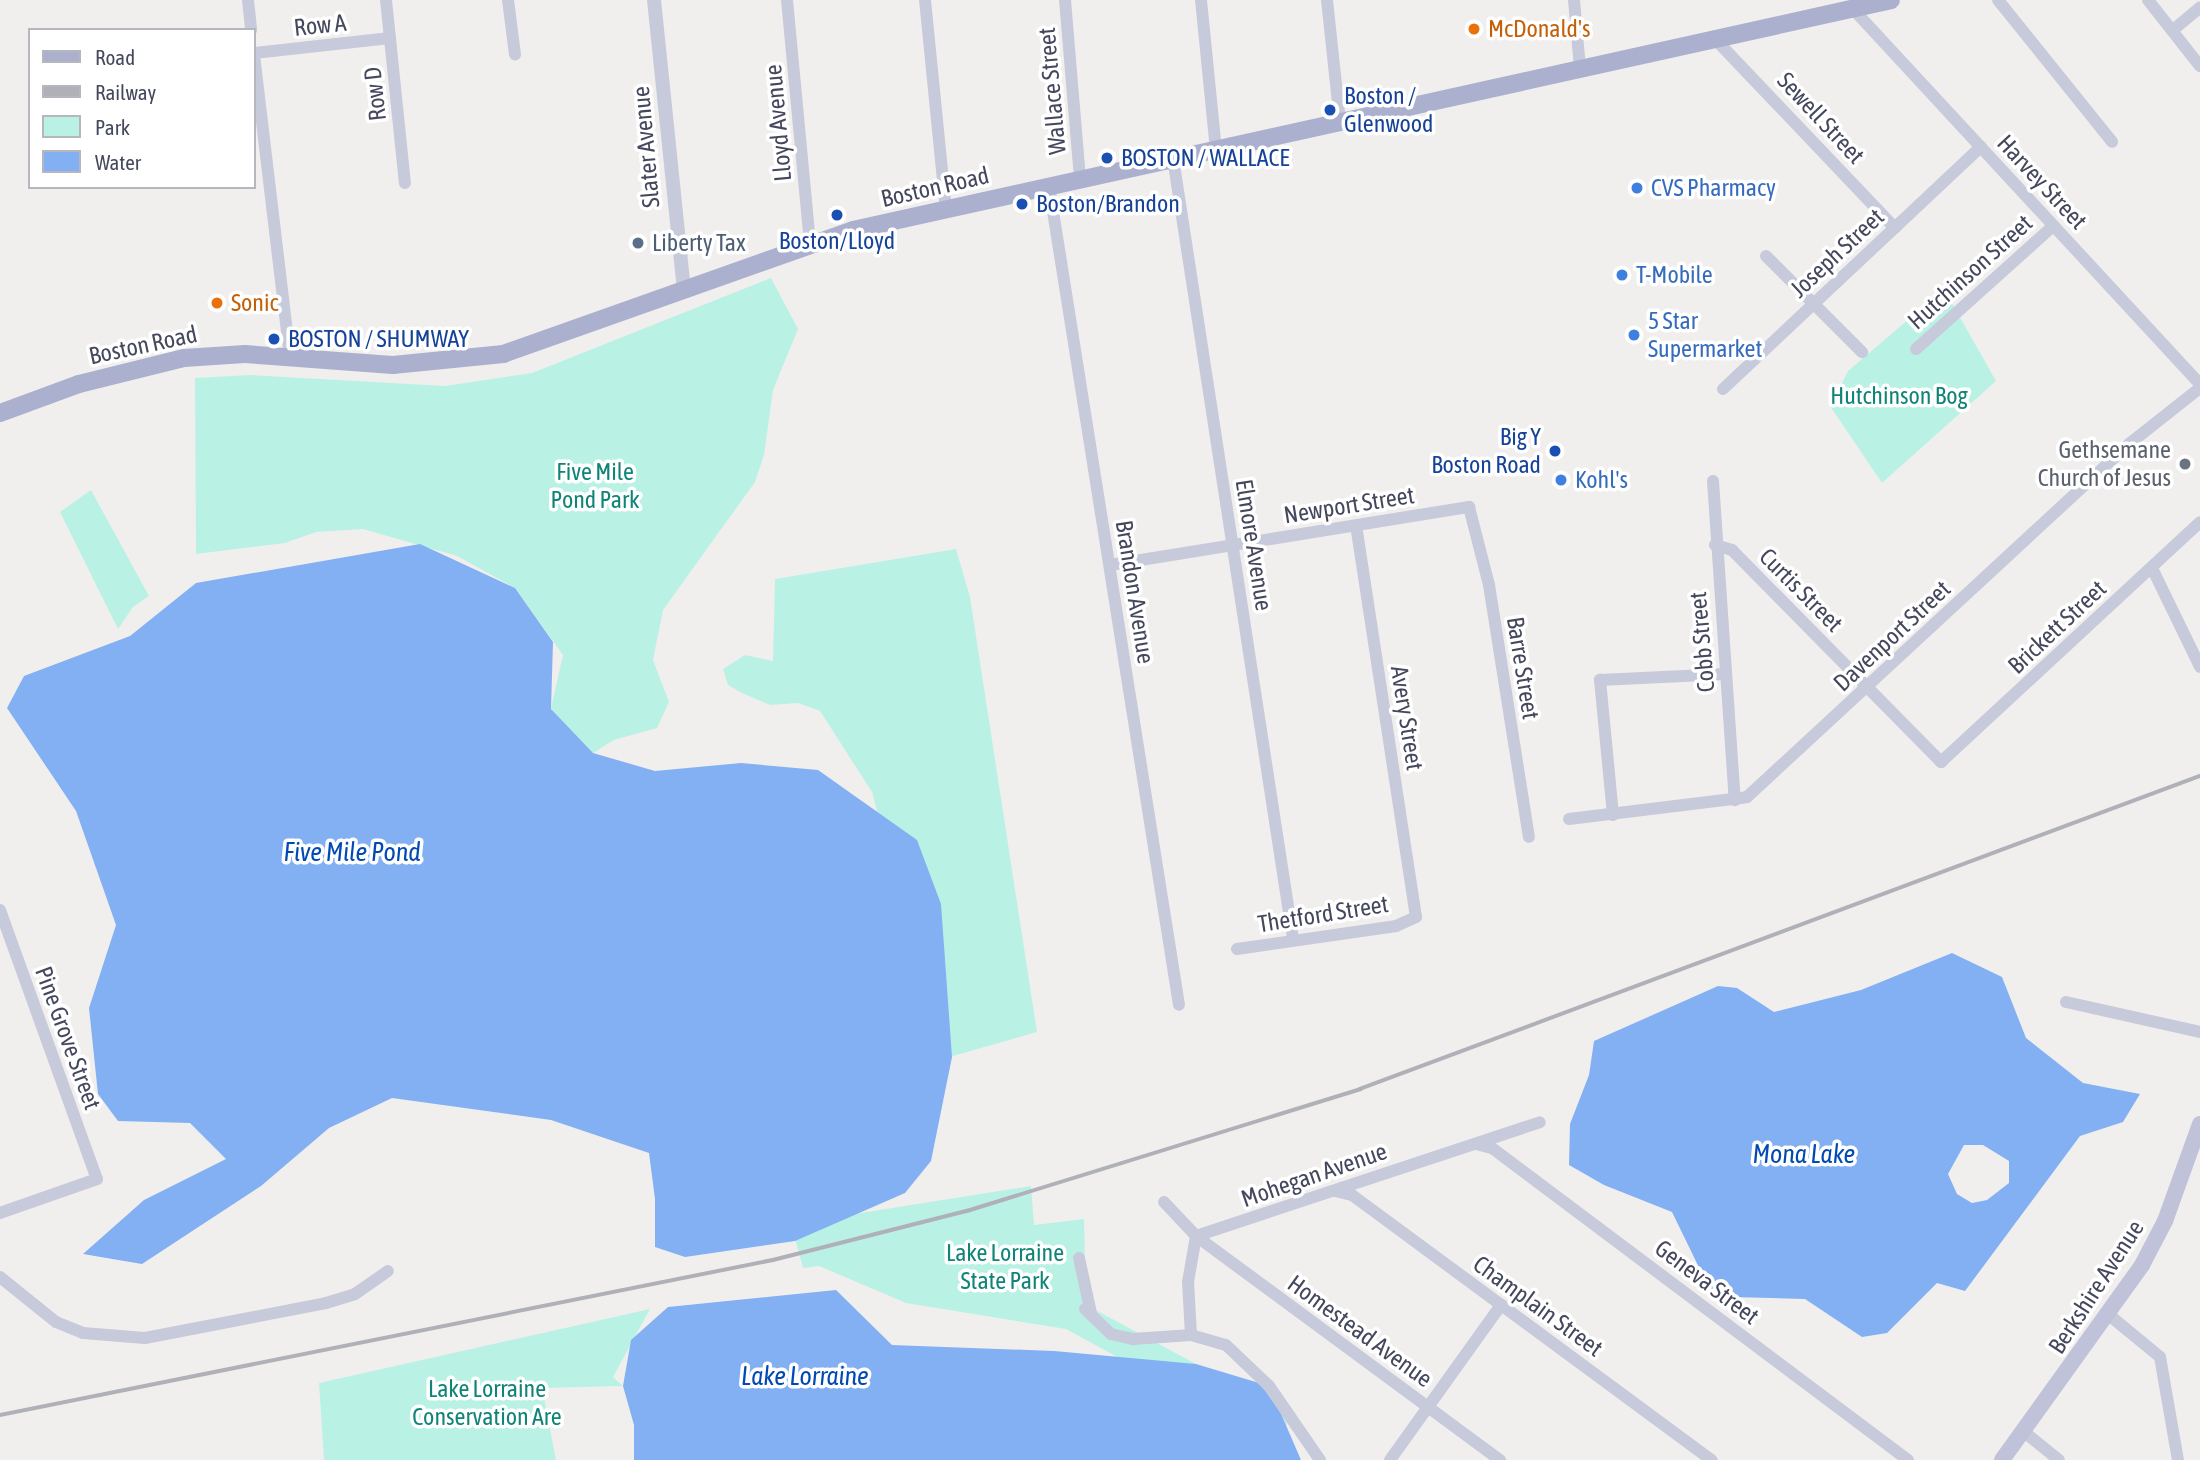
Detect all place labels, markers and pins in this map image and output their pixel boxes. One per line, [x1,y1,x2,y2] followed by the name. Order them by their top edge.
[1488,15,1590,43] place label: McDonald's
[1466,21,1482,37] marker: McDonald's
[1344,82,1433,138] place label: Boston / Glenwood
[1322,102,1338,118] marker: Boston / Glenwood
[1121,144,1289,172] place label: BOSTON / WALLACE
[1099,150,1115,166] marker: BOSTON / WALLACE
[1651,174,1776,202] place label: CVS Pharmacy
[1629,180,1645,196] marker: CVS Pharmacy
[1036,190,1180,218] place label: Boston/Brandon
[1014,196,1030,212] marker: Boston/Brandon
[829,207,845,223] marker: Boston/Lloyd
[779,227,895,255] place label: Boston/Lloyd
[652,229,746,257] place label: Liberty Tax
[630,235,646,251] marker: Liberty Tax
[1636,261,1713,289] place label: T-Mobile
[1614,267,1630,283] marker: T-Mobile
[231,289,278,317] place label: Sonic
[209,295,225,311] marker: Sonic
[1648,307,1762,363] place label: 5 Star Supermarket
[288,325,469,353] place label: BOSTON / SHUMWAY
[1626,327,1642,343] marker: 5 Star Supermarket
[266,331,282,347] marker: BOSTON / SHUMWAY
[1431,423,1541,479] place label: Big Y Boston Road
[2038,436,2171,492] place label: Gethsemane Church of Jesus
[1547,443,1563,459] marker: Big Y Boston Road
[2177,456,2193,472] marker: Gethsemane Church of Jesus
[1575,466,1628,494] place label: Kohl's
[1553,472,1569,488] marker: Kohl's

